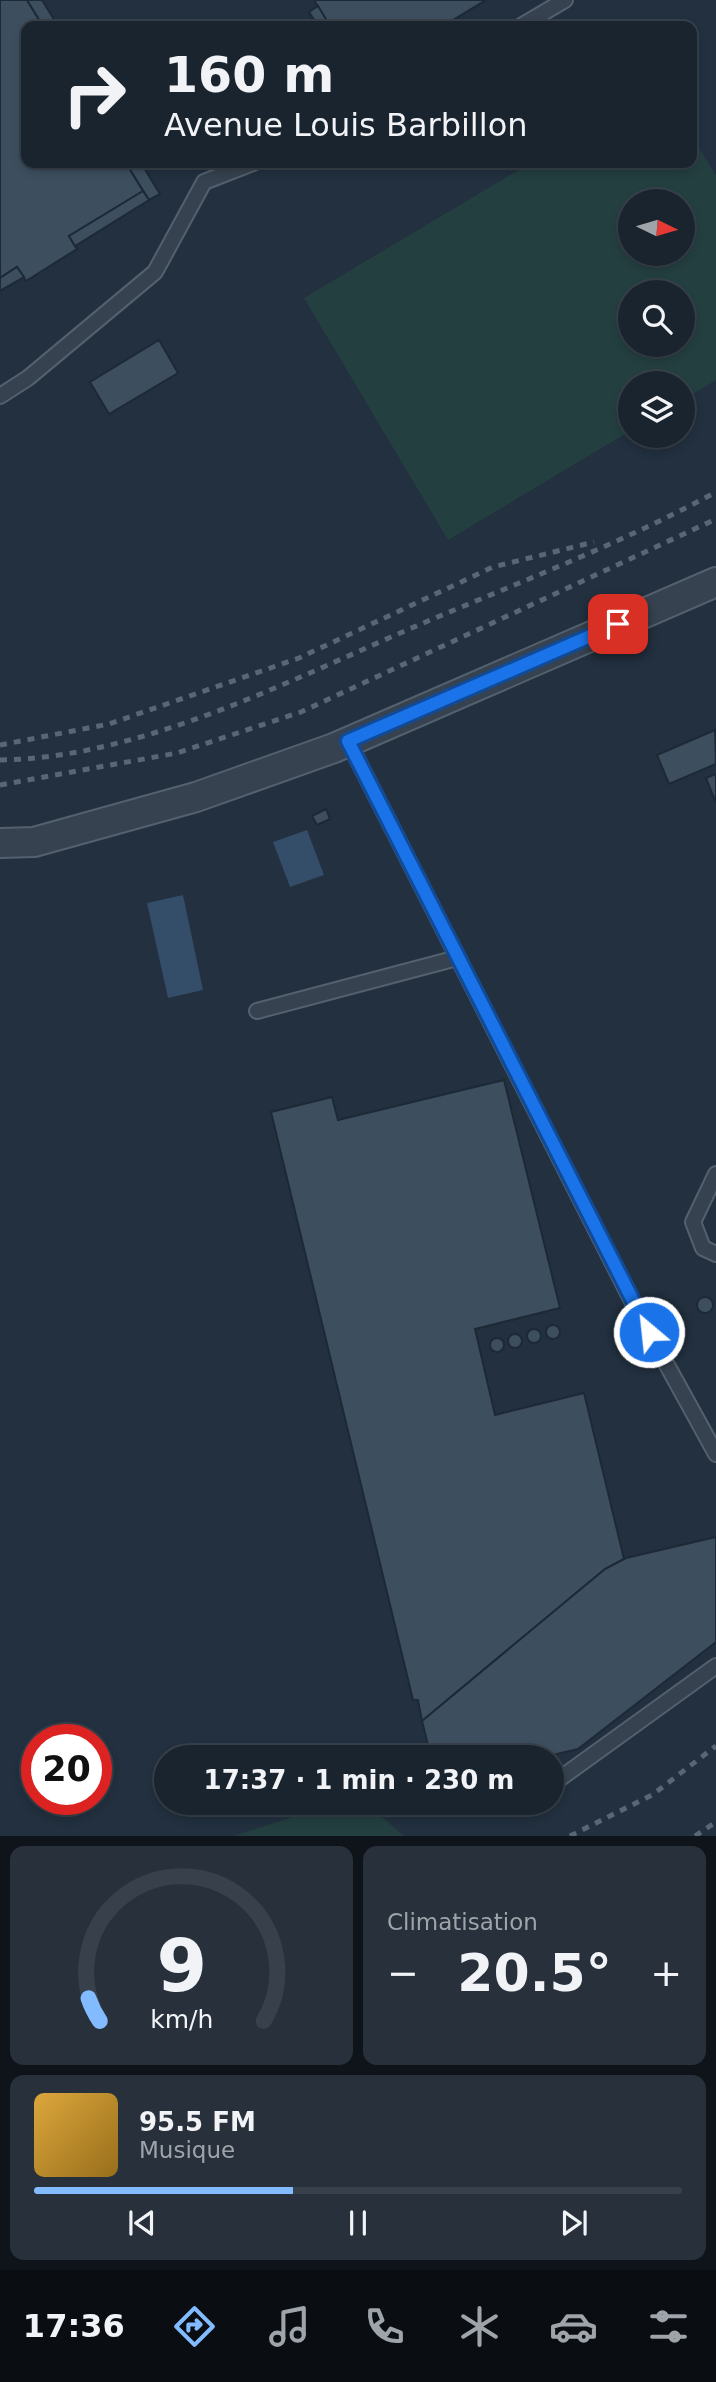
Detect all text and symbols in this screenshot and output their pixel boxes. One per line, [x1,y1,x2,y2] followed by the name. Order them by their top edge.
[164,47,334,104] text: 160 m
[49,49,140,140] icon: right
[164,106,527,144] text: Avenue Louis Barbillon
[618,189,695,266] north arrow
[618,189,695,448] map controls
[618,280,695,357] button: search
[618,371,695,448] button: layers
[588,594,648,654] pin
[599,605,637,643] icon: arrive
[612,1295,686,1369] position arrow
[21,1724,112,1815] speed limit sign: 20
[204,1765,514,1795] text: 17:37 · 1 min · 230 m
[387,1909,538,1935] text: Climatisation
[156,1924,207,2009] text: 9
[457,1943,612,2003] text: 20.5°
[387,1951,419,1995] text: −
[650,1951,682,1995] text: +
[150,2005,213,2034] text: km/h
[139,2107,256,2137] text: 95.5 FM
[139,2137,235,2163] text: Musique
[123,2204,161,2242] icon: previous
[339,2204,377,2242] icon: pause
[555,2204,593,2242] icon: next
[170,2302,219,2351] icon: directions
[265,2302,314,2351] icon: music
[360,2302,409,2351] icon: phone
[455,2302,504,2351] icon: climate
[549,2302,598,2351] icon: car
[644,2302,693,2351] icon: filters
[23,2307,125,2345] text: 17:36

